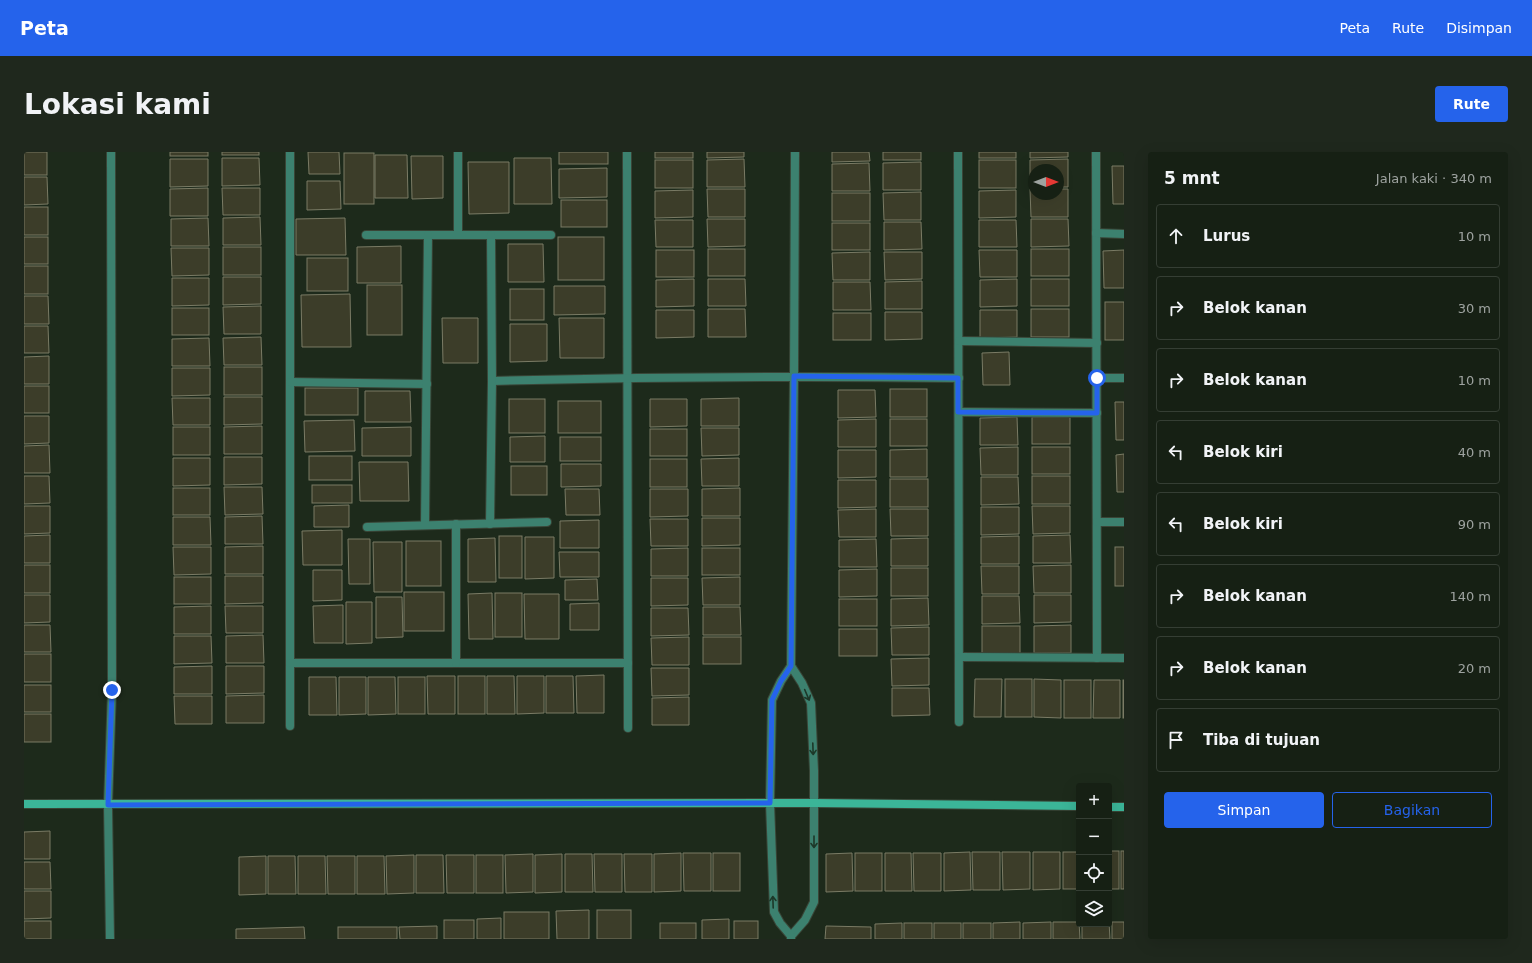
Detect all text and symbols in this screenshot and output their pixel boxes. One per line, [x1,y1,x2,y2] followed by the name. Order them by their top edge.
[20,17,69,39] text: Peta
[1339,20,1370,36] text: Peta
[1392,20,1424,36] text: Rute
[1446,20,1512,36] text: Disimpan
[1435,86,1508,122] button: Rute
[24,88,211,121] text: Lokasi kami
[1028,164,1064,200] north arrow
[1164,168,1220,188] text: 5 mnt
[1376,171,1492,186] text: Jalan kaki · 340 m
[1165,225,1187,247] icon: ahead
[1203,227,1250,245] text: Lurus
[1458,229,1491,244] text: 10 m
[1165,297,1187,319] icon: right
[1203,299,1307,317] text: Belok kanan
[1458,301,1491,316] text: 30 m
[1088,369,1106,387] route start
[1165,369,1187,391] icon: right
[1203,371,1307,389] text: Belok kanan
[1458,373,1491,388] text: 10 m
[1165,441,1187,463] icon: left
[1203,443,1283,461] text: Belok kiri
[1458,445,1491,460] text: 40 m
[1165,513,1187,535] icon: left
[1203,515,1283,533] text: Belok kiri
[1458,517,1491,532] text: 90 m
[1165,585,1187,607] icon: right
[1203,587,1307,605] text: Belok kanan
[1449,589,1491,604] text: 140 m
[1165,657,1187,679] icon: right
[1203,659,1307,677] text: Belok kanan
[1458,661,1491,676] text: 20 m
[103,681,121,699] route end
[804,688,811,700] one-way arrow
[1165,729,1187,751] icon: arrive
[1203,731,1320,749] text: Tiba di tujuan
[810,742,817,755] one-way arrow
[1076,783,1112,927] map controls
[1076,783,1112,819] button: +
[1164,792,1324,828] button: Simpan
[1332,792,1492,828] button: Bagikan
[1076,819,1112,855] button: −
[810,835,818,848] one-way arrow
[1076,855,1112,891] button: locate
[1076,891,1112,927] button: layers
[770,896,777,909] one-way arrow

